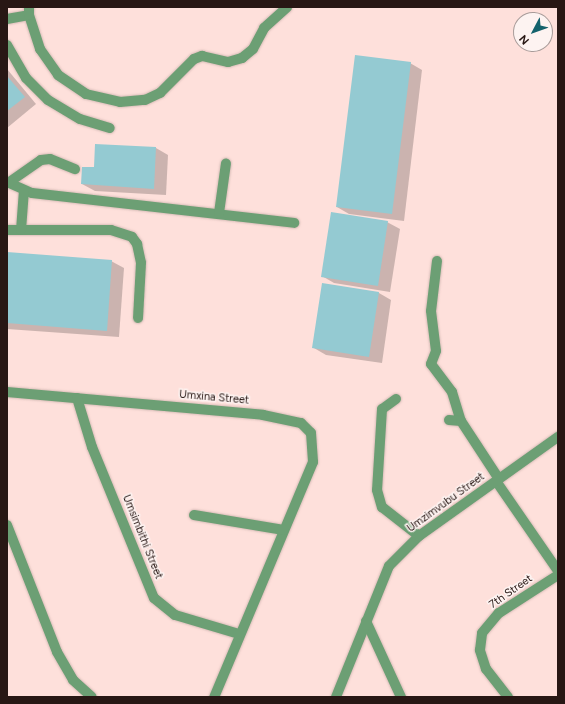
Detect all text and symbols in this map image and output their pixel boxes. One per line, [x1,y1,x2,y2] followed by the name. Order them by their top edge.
[513,12,553,52] north arrow
[517,32,532,47] text: N
[178,388,250,408] street label: Umxina Street
[405,471,487,535] street label: Umzimvubu Street
[119,493,165,581] street label: Umsimbithi Street
[487,572,535,612] street label: 7th Street

